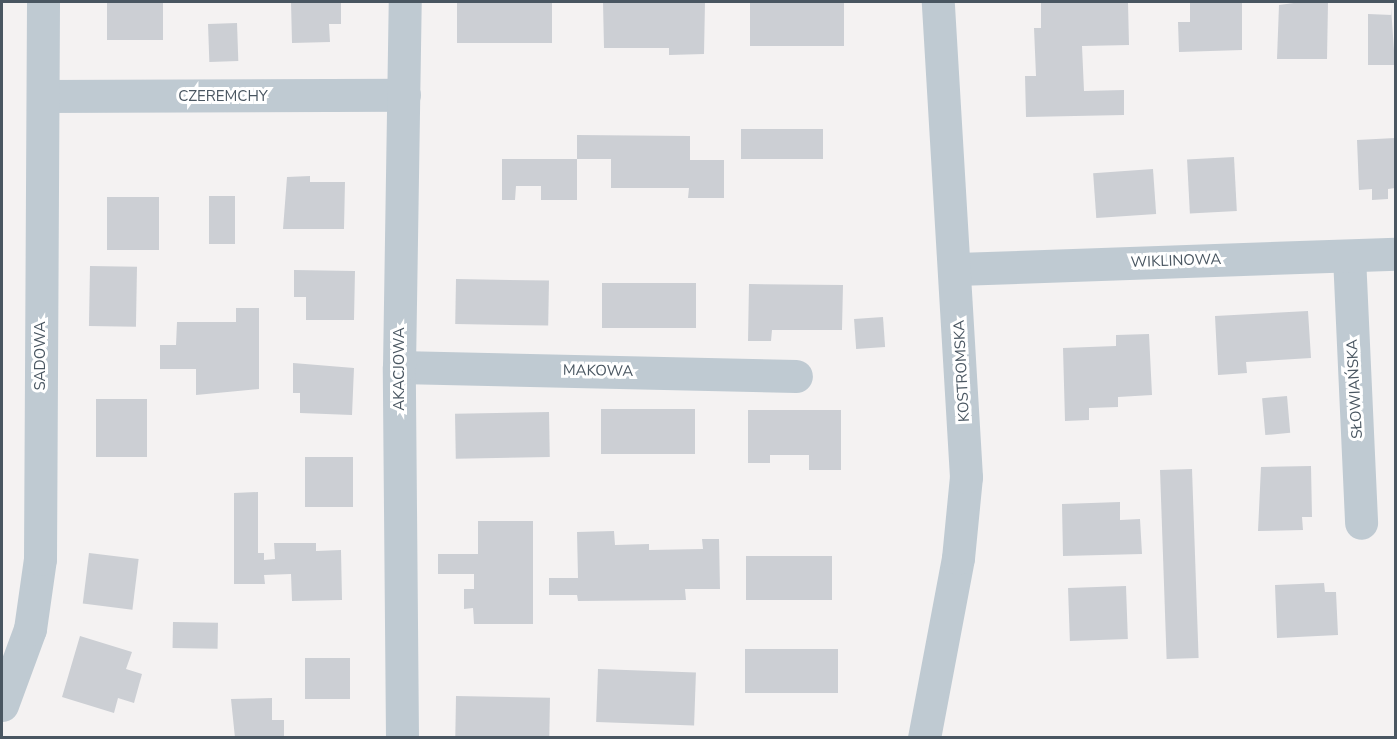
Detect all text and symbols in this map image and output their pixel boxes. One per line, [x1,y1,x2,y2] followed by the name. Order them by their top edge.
[178,88,268,106] street label: CZEREMCHY
[1130,250,1222,272] street label: WIKLINOWA
[950,320,974,422] street label: KOSTROMSKA
[32,321,50,391] street label: SADOWA
[391,327,409,411] street label: AKACJOWA
[1343,339,1367,439] street label: SŁOWIAŃSKA
[563,361,633,381] street label: MAKOWA

